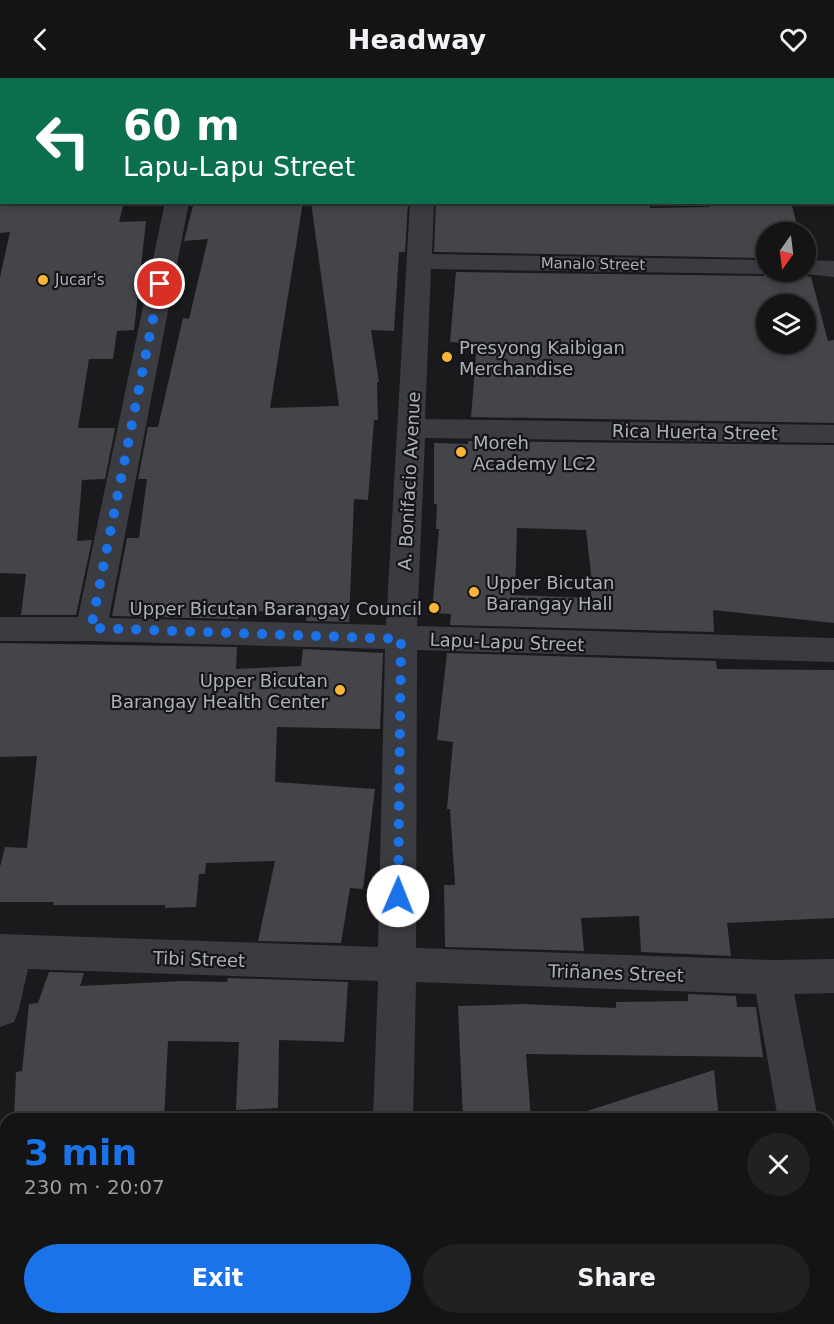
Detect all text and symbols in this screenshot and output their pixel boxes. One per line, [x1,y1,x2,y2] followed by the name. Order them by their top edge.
[24,23,57,56] icon: back
[777,23,810,56] icon: heart
[348,24,486,55] text: Headway
[123,101,240,150] text: 60 m
[24,102,102,180] icon: left
[123,151,355,182] text: Lapu-Lapu Street
[756,222,816,282] north arrow
[756,222,816,354] map controls
[541,254,646,274] street label: Manalo Street
[134,258,185,309] pin
[143,267,176,300] icon: arrive
[54,271,105,289] place label: Jucar's
[36,273,50,287] marker: Jucar's
[756,294,816,354] button: layers
[459,337,625,379] place label: Presyong Kaibigan Merchandise
[440,350,454,364] marker: Presyong Kaibigan Merchandise
[394,391,424,571] street label: A. Bonifacio Avenue
[612,420,778,444] street label: Rica Huerta Street
[473,432,596,474] place label: Moreh Academy LC2
[454,445,468,459] marker: Moreh Academy LC2
[486,572,614,614] place label: Upper Bicutan Barangay Hall
[467,585,481,599] marker: Upper Bicutan Barangay Hall
[130,598,422,619] place label: Upper Bicutan Barangay Council
[427,601,441,615] marker: Upper Bicutan Barangay Council
[429,629,585,655] street label: Lapu-Lapu Street
[111,670,329,712] place label: Upper Bicutan Barangay Health Center
[333,683,347,697] marker: Upper Bicutan Barangay Health Center
[366,864,430,928] position arrow
[152,947,245,971] street label: Tibi Street
[547,960,684,986] street label: Triñanes Street
[24,1132,137,1173] text: 3 min
[747,1133,810,1196] button: close
[24,1175,165,1199] text: 230 m · 20:07
[24,1244,411,1313] button: Exit
[423,1244,810,1313] button: Share

